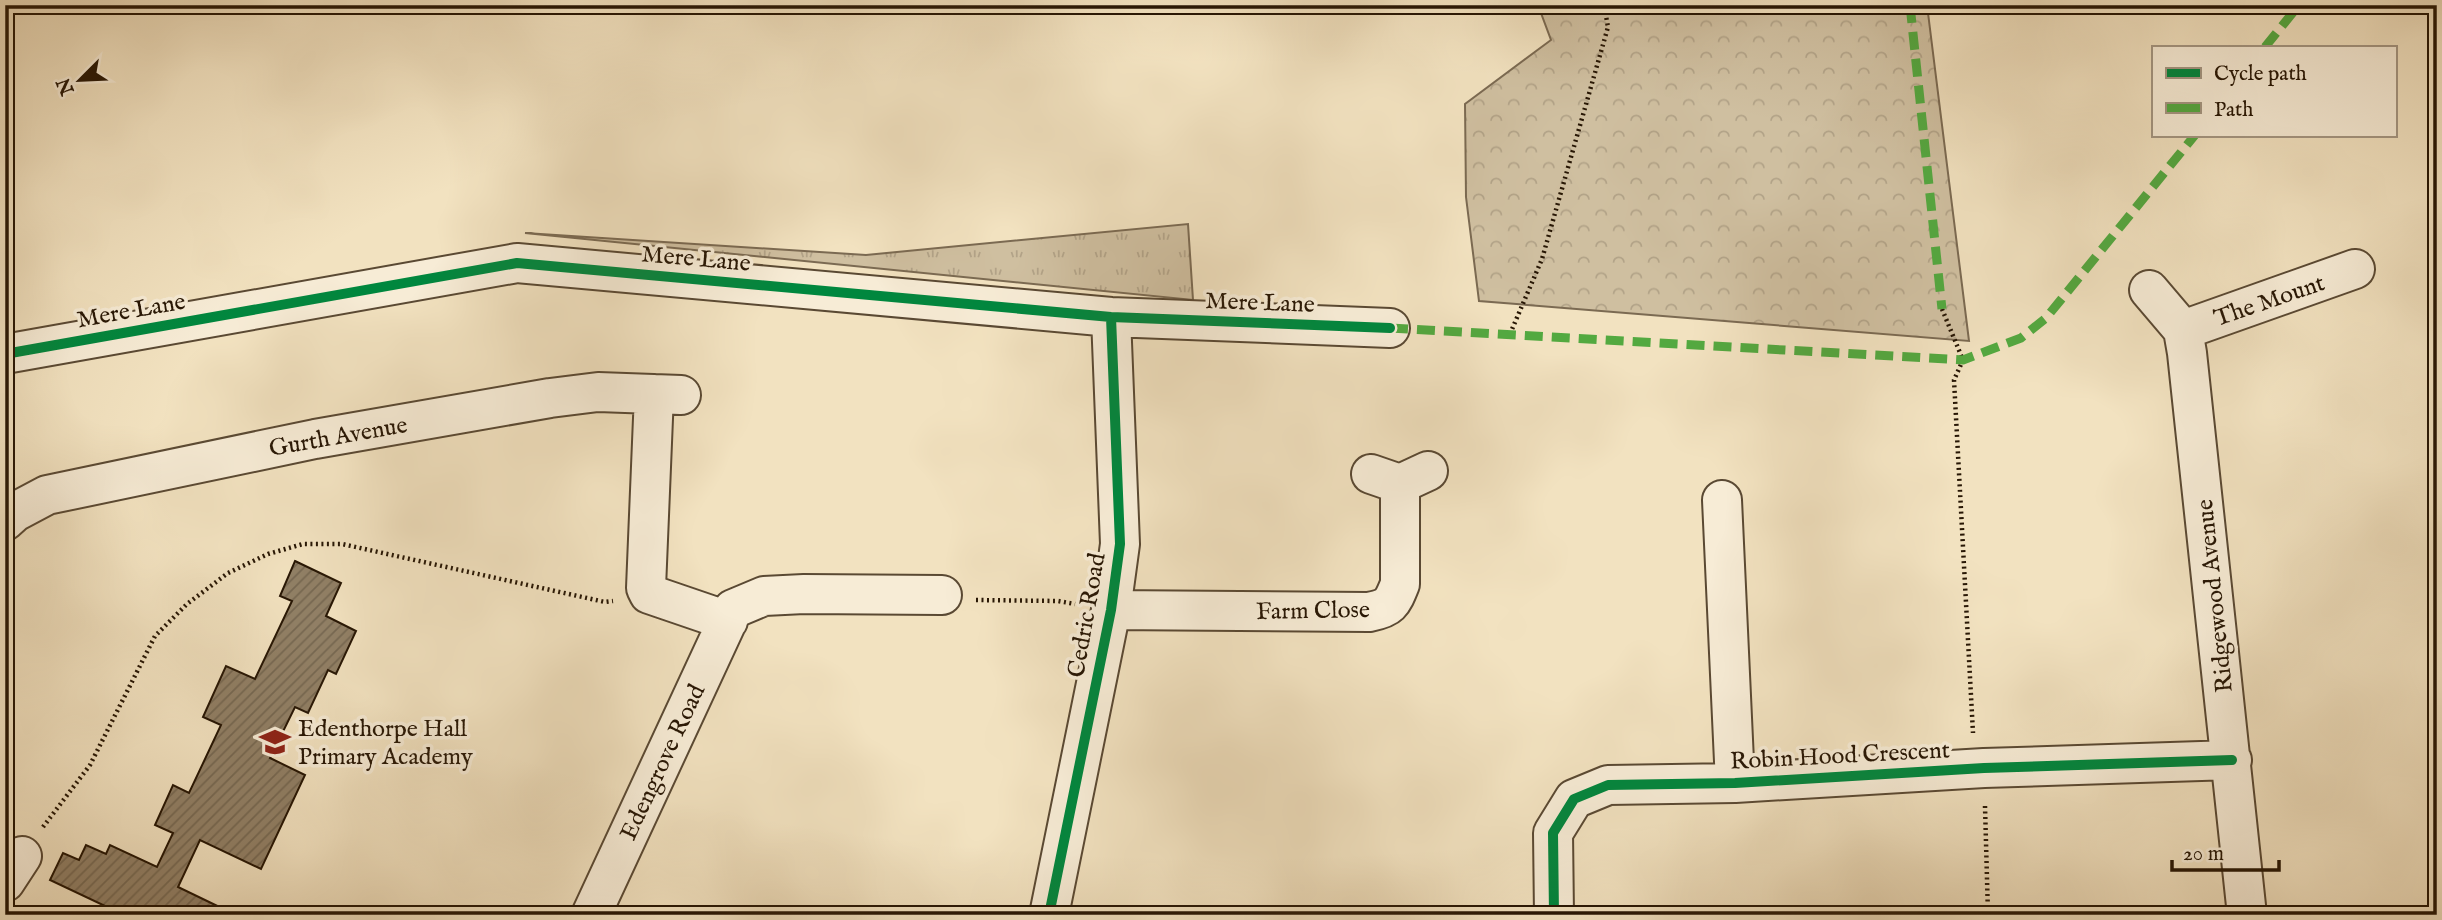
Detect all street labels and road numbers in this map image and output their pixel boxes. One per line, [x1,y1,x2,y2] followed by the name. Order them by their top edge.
[640,239,752,280] street label: Mere Lane
[2210,268,2329,335] street label: The Mount
[1205,286,1315,321] street label: Mere Lane
[75,287,188,336] street label: Mere Lane
[267,410,410,465] street label: Gurth Avenue
[2190,498,2241,694] street label: Ridgewood Avenue
[1061,550,1114,680] street label: Cedric Road
[1256,595,1370,628] street label: Farm Close
[614,679,713,846] street label: Edengrove Road
[1729,735,1951,778] street label: Robin Hood Crescent

